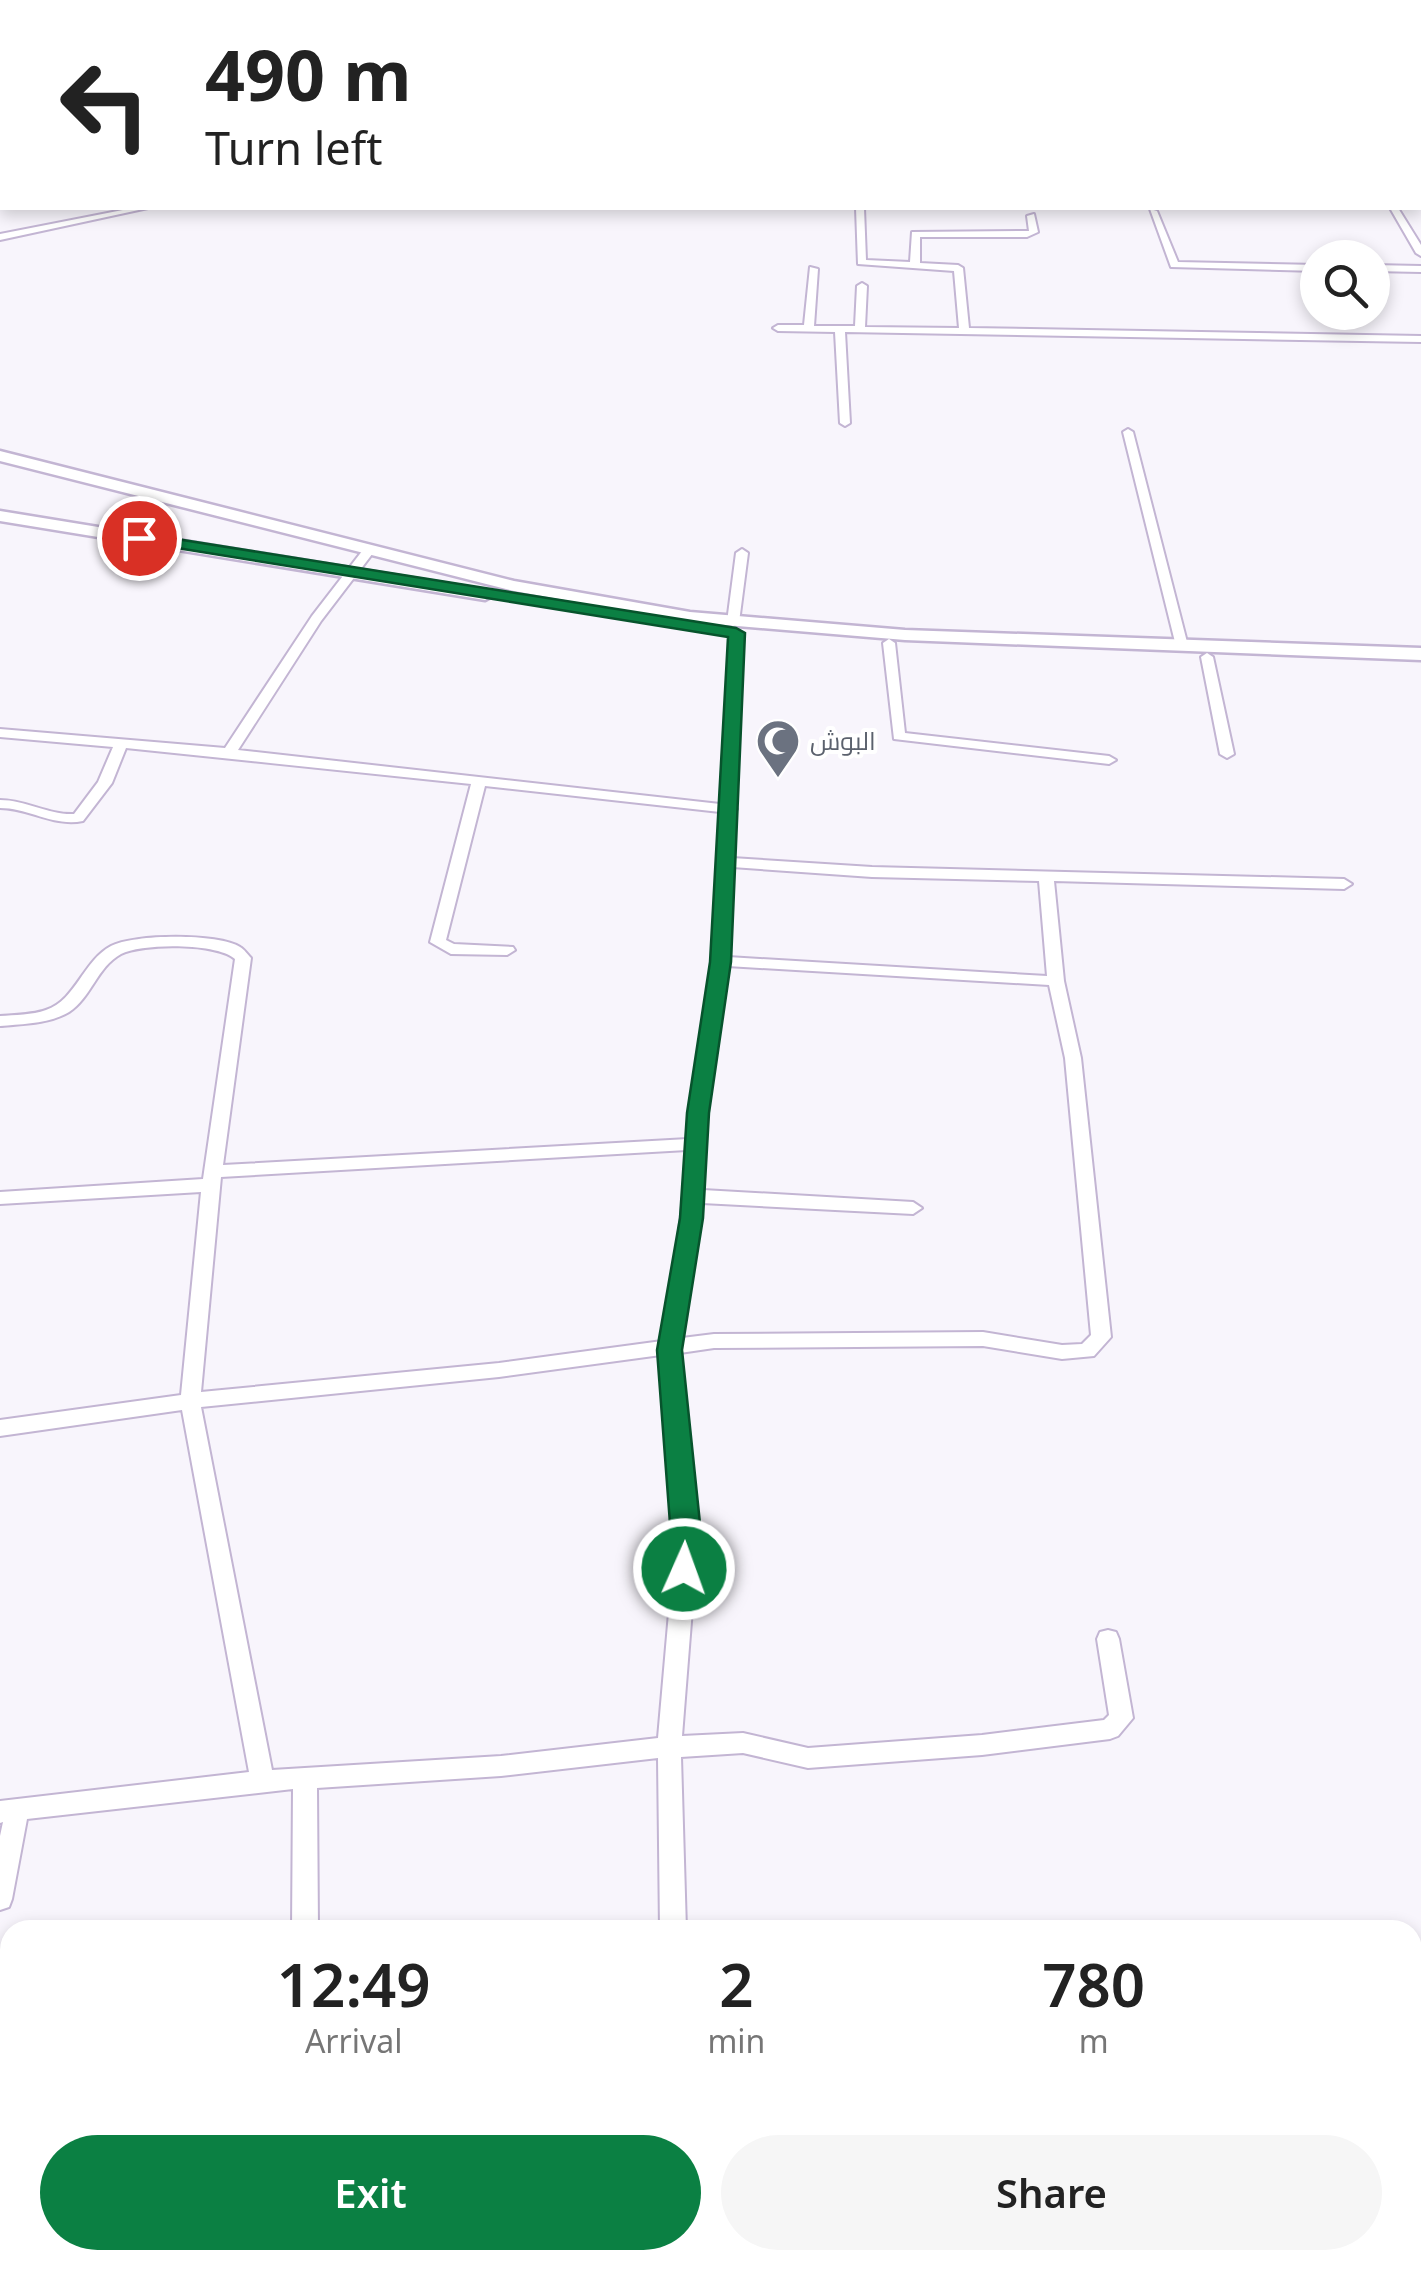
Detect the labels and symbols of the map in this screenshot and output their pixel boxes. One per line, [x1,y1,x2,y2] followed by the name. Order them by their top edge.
[97,496,182,581] pin
[755,718,801,779] mosque icon: البوش
[810,723,876,757] place label: البوش
[632,1517,736,1621] position arrow

